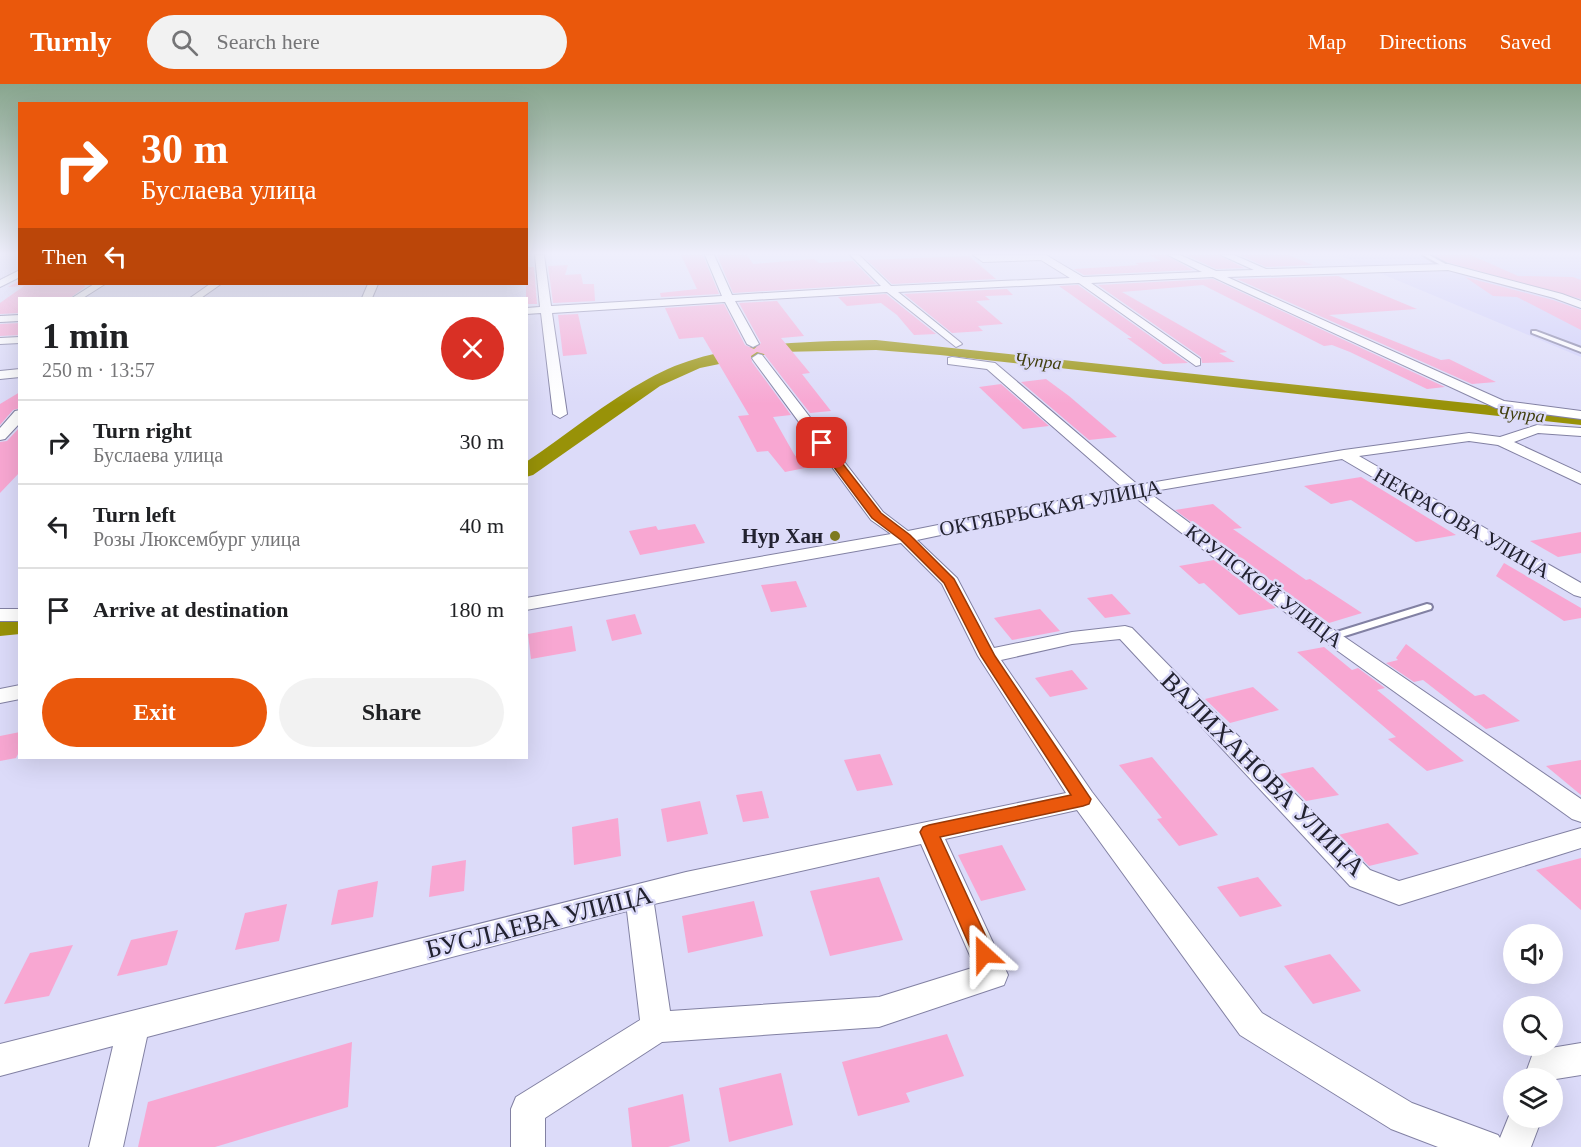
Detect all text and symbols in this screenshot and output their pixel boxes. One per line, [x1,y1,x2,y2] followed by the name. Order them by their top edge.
[147,15,567,69] search box
[30,26,111,57] text: Turnly
[168,26,201,59] icon: search
[216,29,320,54] text: Search here
[1308,30,1346,54] text: Map
[1379,30,1467,54] text: Directions
[1500,30,1551,54] text: Saved
[42,126,120,204] icon: right
[141,126,229,172] text: 30 m
[141,175,317,205] text: Буслаева улица
[99,240,132,273] icon: left
[42,244,87,269] text: Then
[42,316,129,356] text: 1 min
[441,317,504,380] button: close
[1013,349,1063,373] water label: Чупра
[42,359,155,381] text: 250 m · 13:57
[1496,402,1546,426] water label: Чупра
[796,417,847,468] pin
[93,418,192,443] text: Turn right
[42,426,75,459] icon: right
[805,426,838,459] icon: arrive
[459,429,504,454] text: 30 m
[93,444,223,466] text: Буслаева улица
[1370,463,1555,584] street label: НЕКРАСОВА УЛИЦА
[937,475,1164,541] street label: ОКТЯБРЬСКАЯ УЛИЦА
[93,502,176,527] text: Turn left
[42,510,75,543] icon: left
[459,513,504,538] text: 40 m
[1181,519,1348,653] street label: КРУПСКОЙ УЛИЦА
[741,524,823,548] place label: Нур Хан
[93,528,300,550] text: Розы Люксембург улица
[828,529,842,543] marker: Нур Хан
[42,594,75,627] icon: arrive
[93,597,289,622] text: Arrive at destination
[448,597,504,622] text: 180 m
[1155,666,1371,882] street label: ВАЛИХАНОВА УЛИЦА
[42,678,267,747] button: Exit
[279,678,504,747] button: Share
[423,880,655,964] street label: БУСЛАЕВА УЛИЦА
[952,922,1016,986] position arrow
[1503,924,1563,1128] map controls
[1503,924,1563,984] button: sound
[1503,996,1563,1056] button: search
[1503,1068,1563,1128] button: layers

